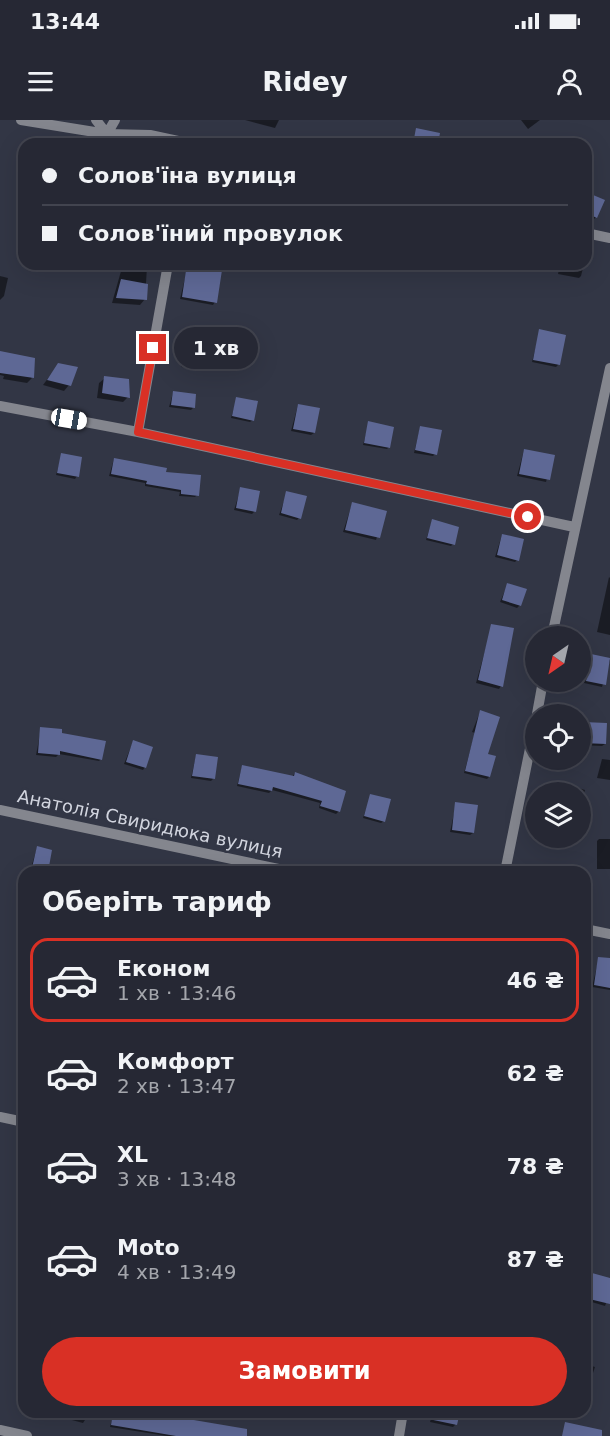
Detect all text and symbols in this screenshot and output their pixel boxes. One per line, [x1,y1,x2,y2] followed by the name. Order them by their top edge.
[30,9,100,34] text: 13:44
[24,65,57,98] icon: menu
[553,65,586,98] icon: person
[262,66,348,97] text: Ridey
[78,163,297,188] text: Солов'їна вулиця
[78,221,343,246] text: Солов'їний провулок
[174,327,258,369] callout: 1 хв
[139,334,166,361] route end
[193,336,239,360] text: 1 хв
[50,407,88,431] car
[514,503,541,530] route start
[525,626,591,692] north arrow
[525,626,591,848] map controls
[525,704,591,770] button: locate
[525,782,591,848] button: layers
[16,785,285,862] street label: Анатолія Свиридюка вулиця
[42,886,272,917] text: Оберіть тариф
[45,953,99,1007] icon: car
[117,956,210,981] text: Економ
[507,968,564,993] text: 46 ₴
[117,981,236,1005] text: 1 хв · 13:46
[45,1046,99,1100] icon: car
[117,1049,234,1074] text: Комфорт
[507,1061,564,1086] text: 62 ₴
[117,1074,236,1098] text: 2 хв · 13:47
[45,1139,99,1193] icon: car
[117,1142,148,1167] text: XL
[507,1154,564,1179] text: 78 ₴
[117,1167,236,1191] text: 3 хв · 13:48
[45,1232,99,1286] icon: car
[117,1235,180,1260] text: Moto
[507,1247,564,1272] text: 87 ₴
[117,1260,236,1284] text: 4 хв · 13:49
[42,1337,567,1406] button: Замовити

